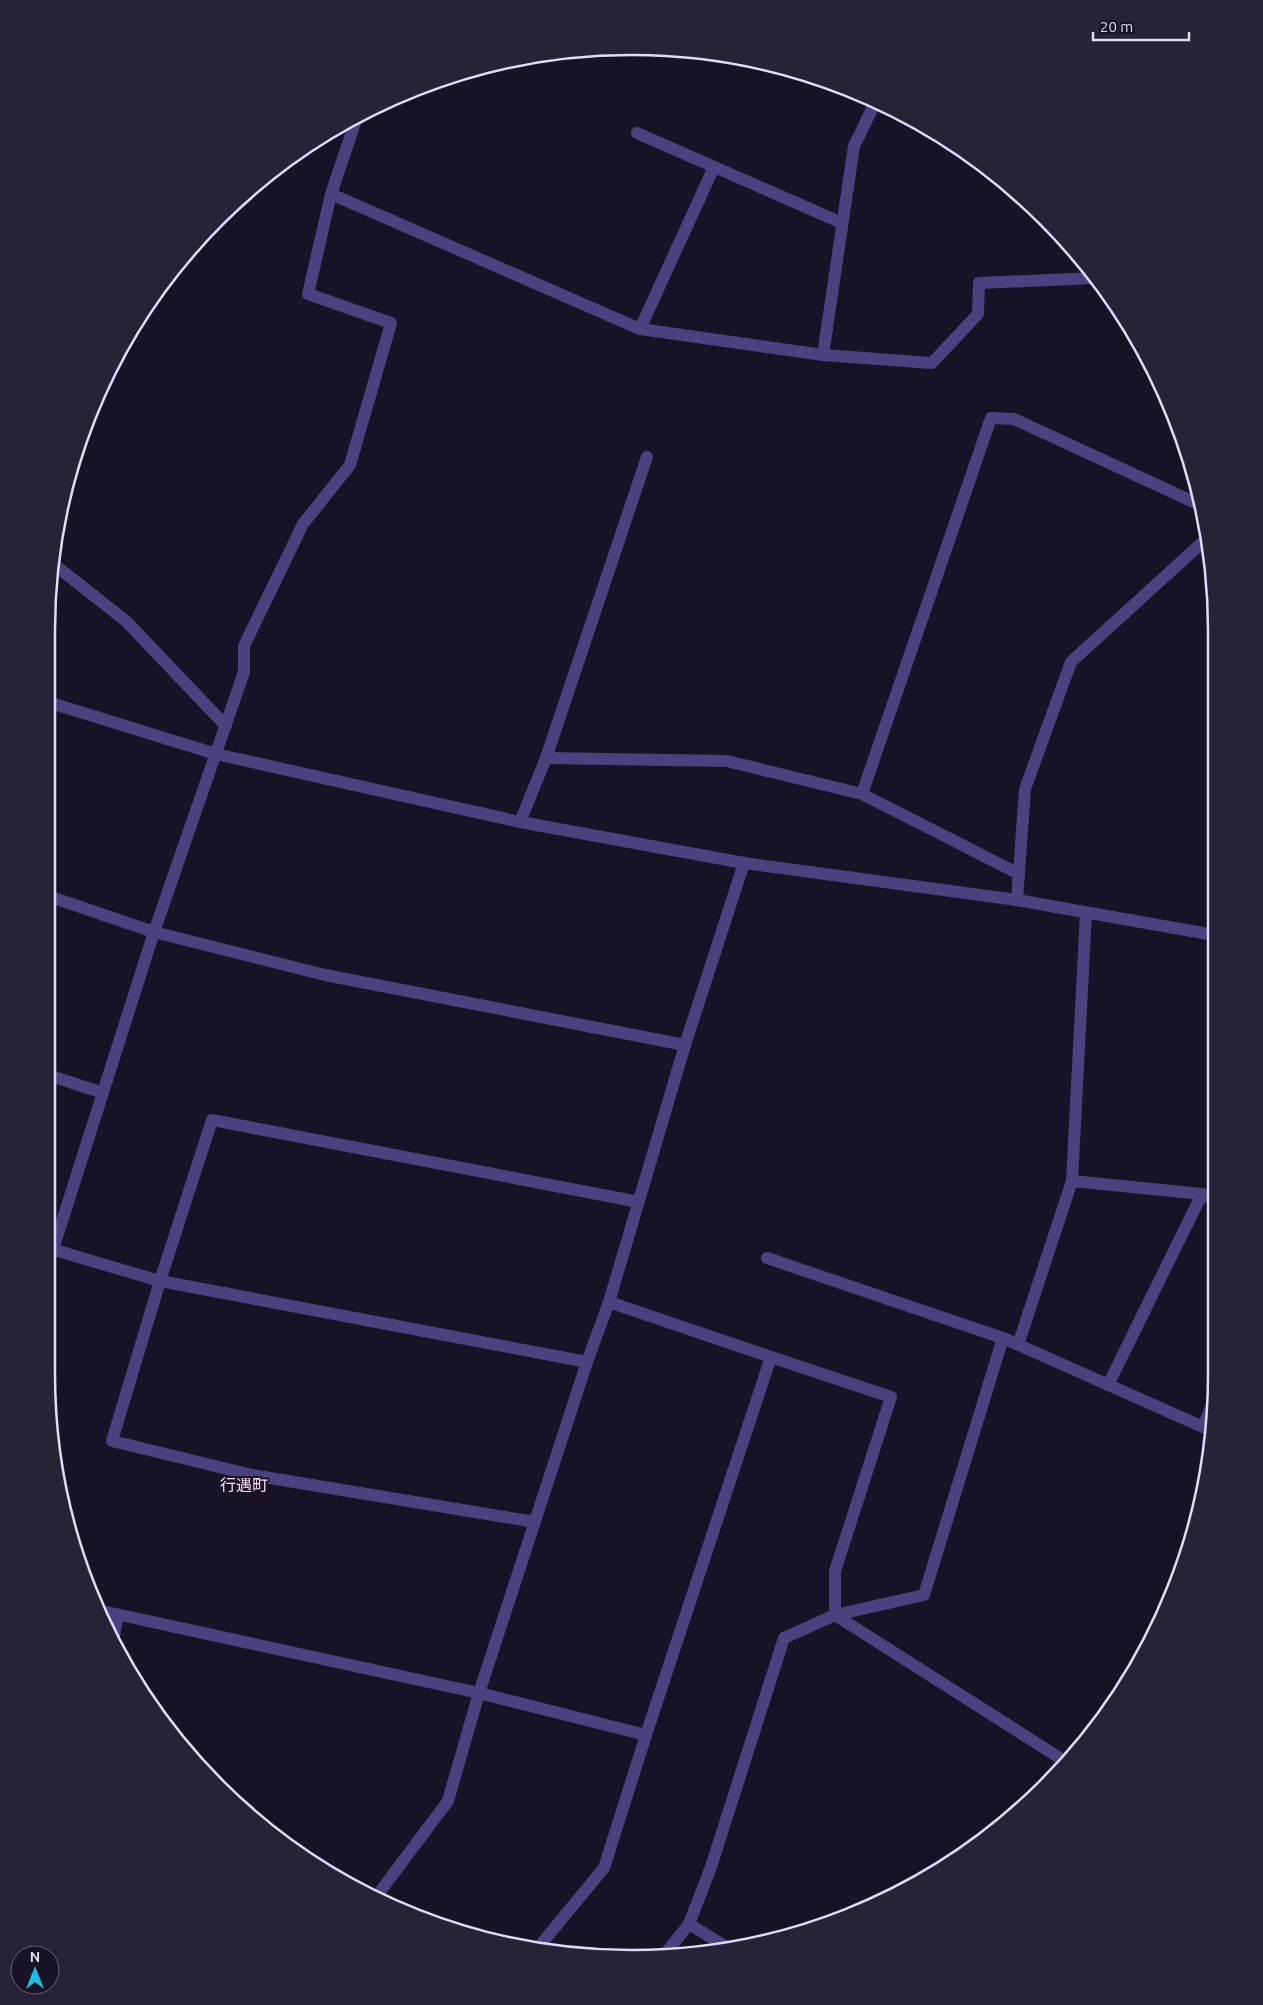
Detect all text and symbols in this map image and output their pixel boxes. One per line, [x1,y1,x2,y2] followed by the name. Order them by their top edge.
[1093,10,1189,42] scale bar
[1100,18,1133,35] text: 20 m
[220,1476,268,1494] district label: 行遇町
[10,1945,60,1995] north arrow
[30,1949,40,1965] text: N

